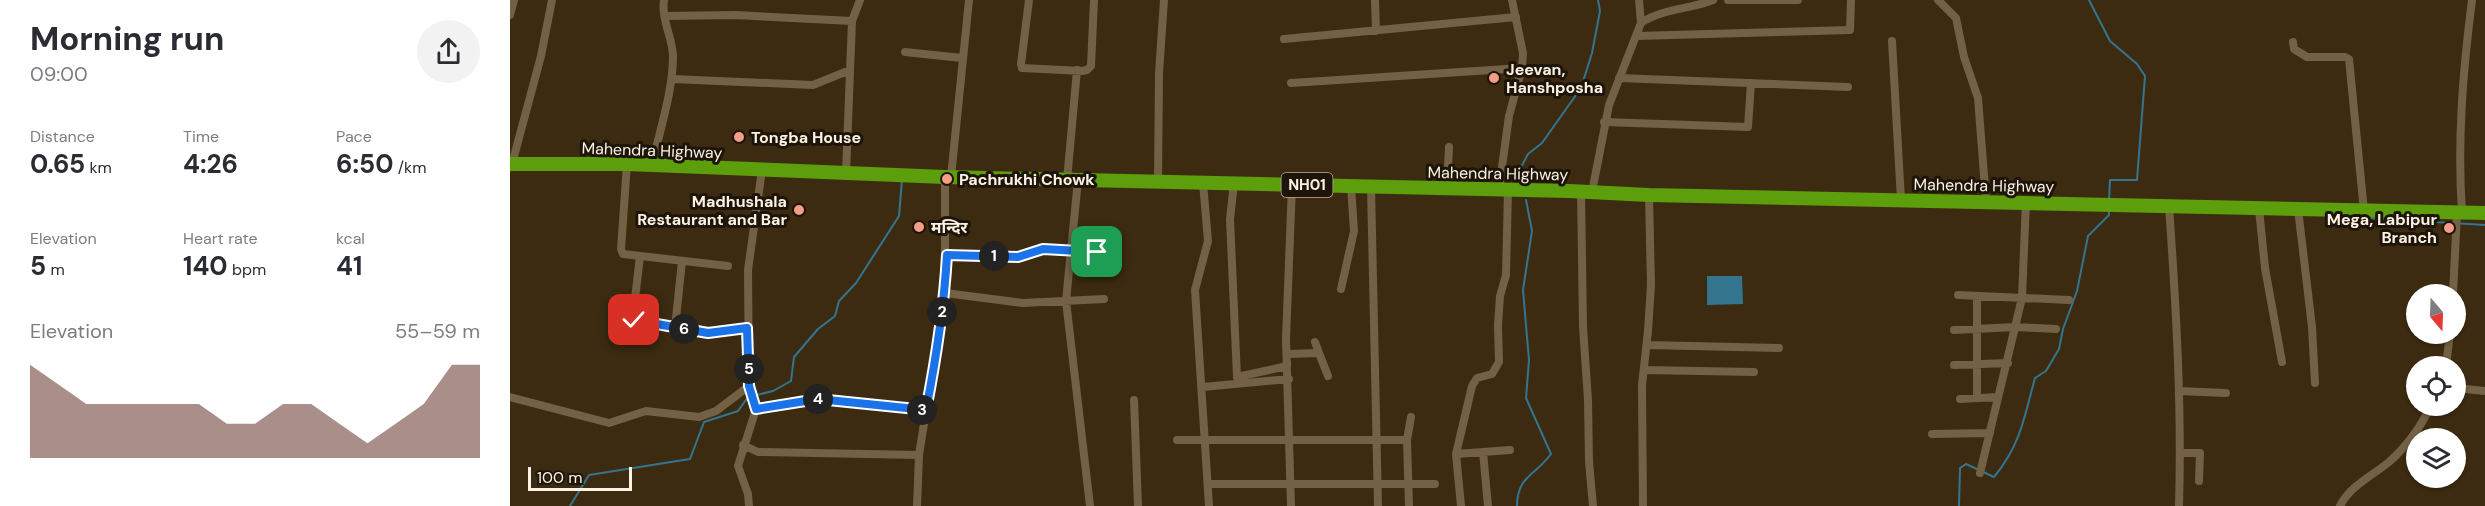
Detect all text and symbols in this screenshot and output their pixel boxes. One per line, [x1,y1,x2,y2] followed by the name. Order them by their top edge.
[30,17,224,60] text: Morning run
[417,20,480,83] button: share
[1506,59,1603,98] place label: Jeevan, Hanshposha
[30,61,88,87] text: 09:00
[1487,71,1501,85] marker: Jeevan, Hanshposha
[30,126,95,147] text: Distance
[183,126,219,147] text: Time
[336,126,372,147] text: Pace
[751,127,861,148] place label: Tongba House
[732,130,746,144] marker: Tongba House
[581,138,723,163] street label: Mahendra Highway
[30,147,85,181] text: 0.65
[183,147,238,181] text: 4:26
[336,147,394,181] text: 6:50
[85,157,112,178] text: km
[394,157,426,178] text: /km
[1427,162,1569,185] street label: Mahendra Highway
[959,169,1095,190] place label: Pachrukhi Chowk
[940,172,954,186] marker: Pachrukhi Chowk
[1282,173,1332,197] road number: NH01
[1913,174,2055,197] street label: Mahendra Highway
[637,191,787,230] place label: Madhushala Restaurant and Bar
[792,203,806,217] marker: Madhushala Restaurant and Bar
[2327,209,2437,248] place label: Mega, Labipur Branch
[931,217,968,238] place label: मन्दिर
[912,220,926,234] marker: मन्दिर
[2442,221,2456,235] marker: Mega, Labipur Branch
[1071,226,1122,277] pin
[30,228,97,249] text: Elevation
[183,228,258,249] text: Heart rate
[336,228,365,249] text: kcal
[1080,235,1113,268] icon: arrive
[979,241,1009,271] pin: 1
[991,245,997,266] text: 1
[30,249,46,283] text: 5
[183,249,228,283] text: 140
[336,249,362,283] text: 41
[46,259,65,280] text: m
[228,259,266,280] text: bpm
[2406,284,2466,344] north arrow
[2406,284,2466,488] map controls
[608,294,659,345] pin
[927,297,957,327] pin: 2
[937,301,947,322] text: 2
[617,303,650,336] icon: check
[669,314,699,344] pin: 6
[30,318,113,344] text: Elevation
[395,318,480,344] text: 55–59 m
[679,318,689,339] text: 6
[734,354,764,384] pin: 5
[2406,356,2466,416] button: locate
[744,358,754,379] text: 5
[803,384,833,414] pin: 4
[813,388,823,409] text: 4
[907,395,937,425] pin: 3
[917,399,927,420] text: 3
[2406,428,2466,488] button: layers
[528,464,632,492] scale bar
[537,467,582,488] text: 100 m

